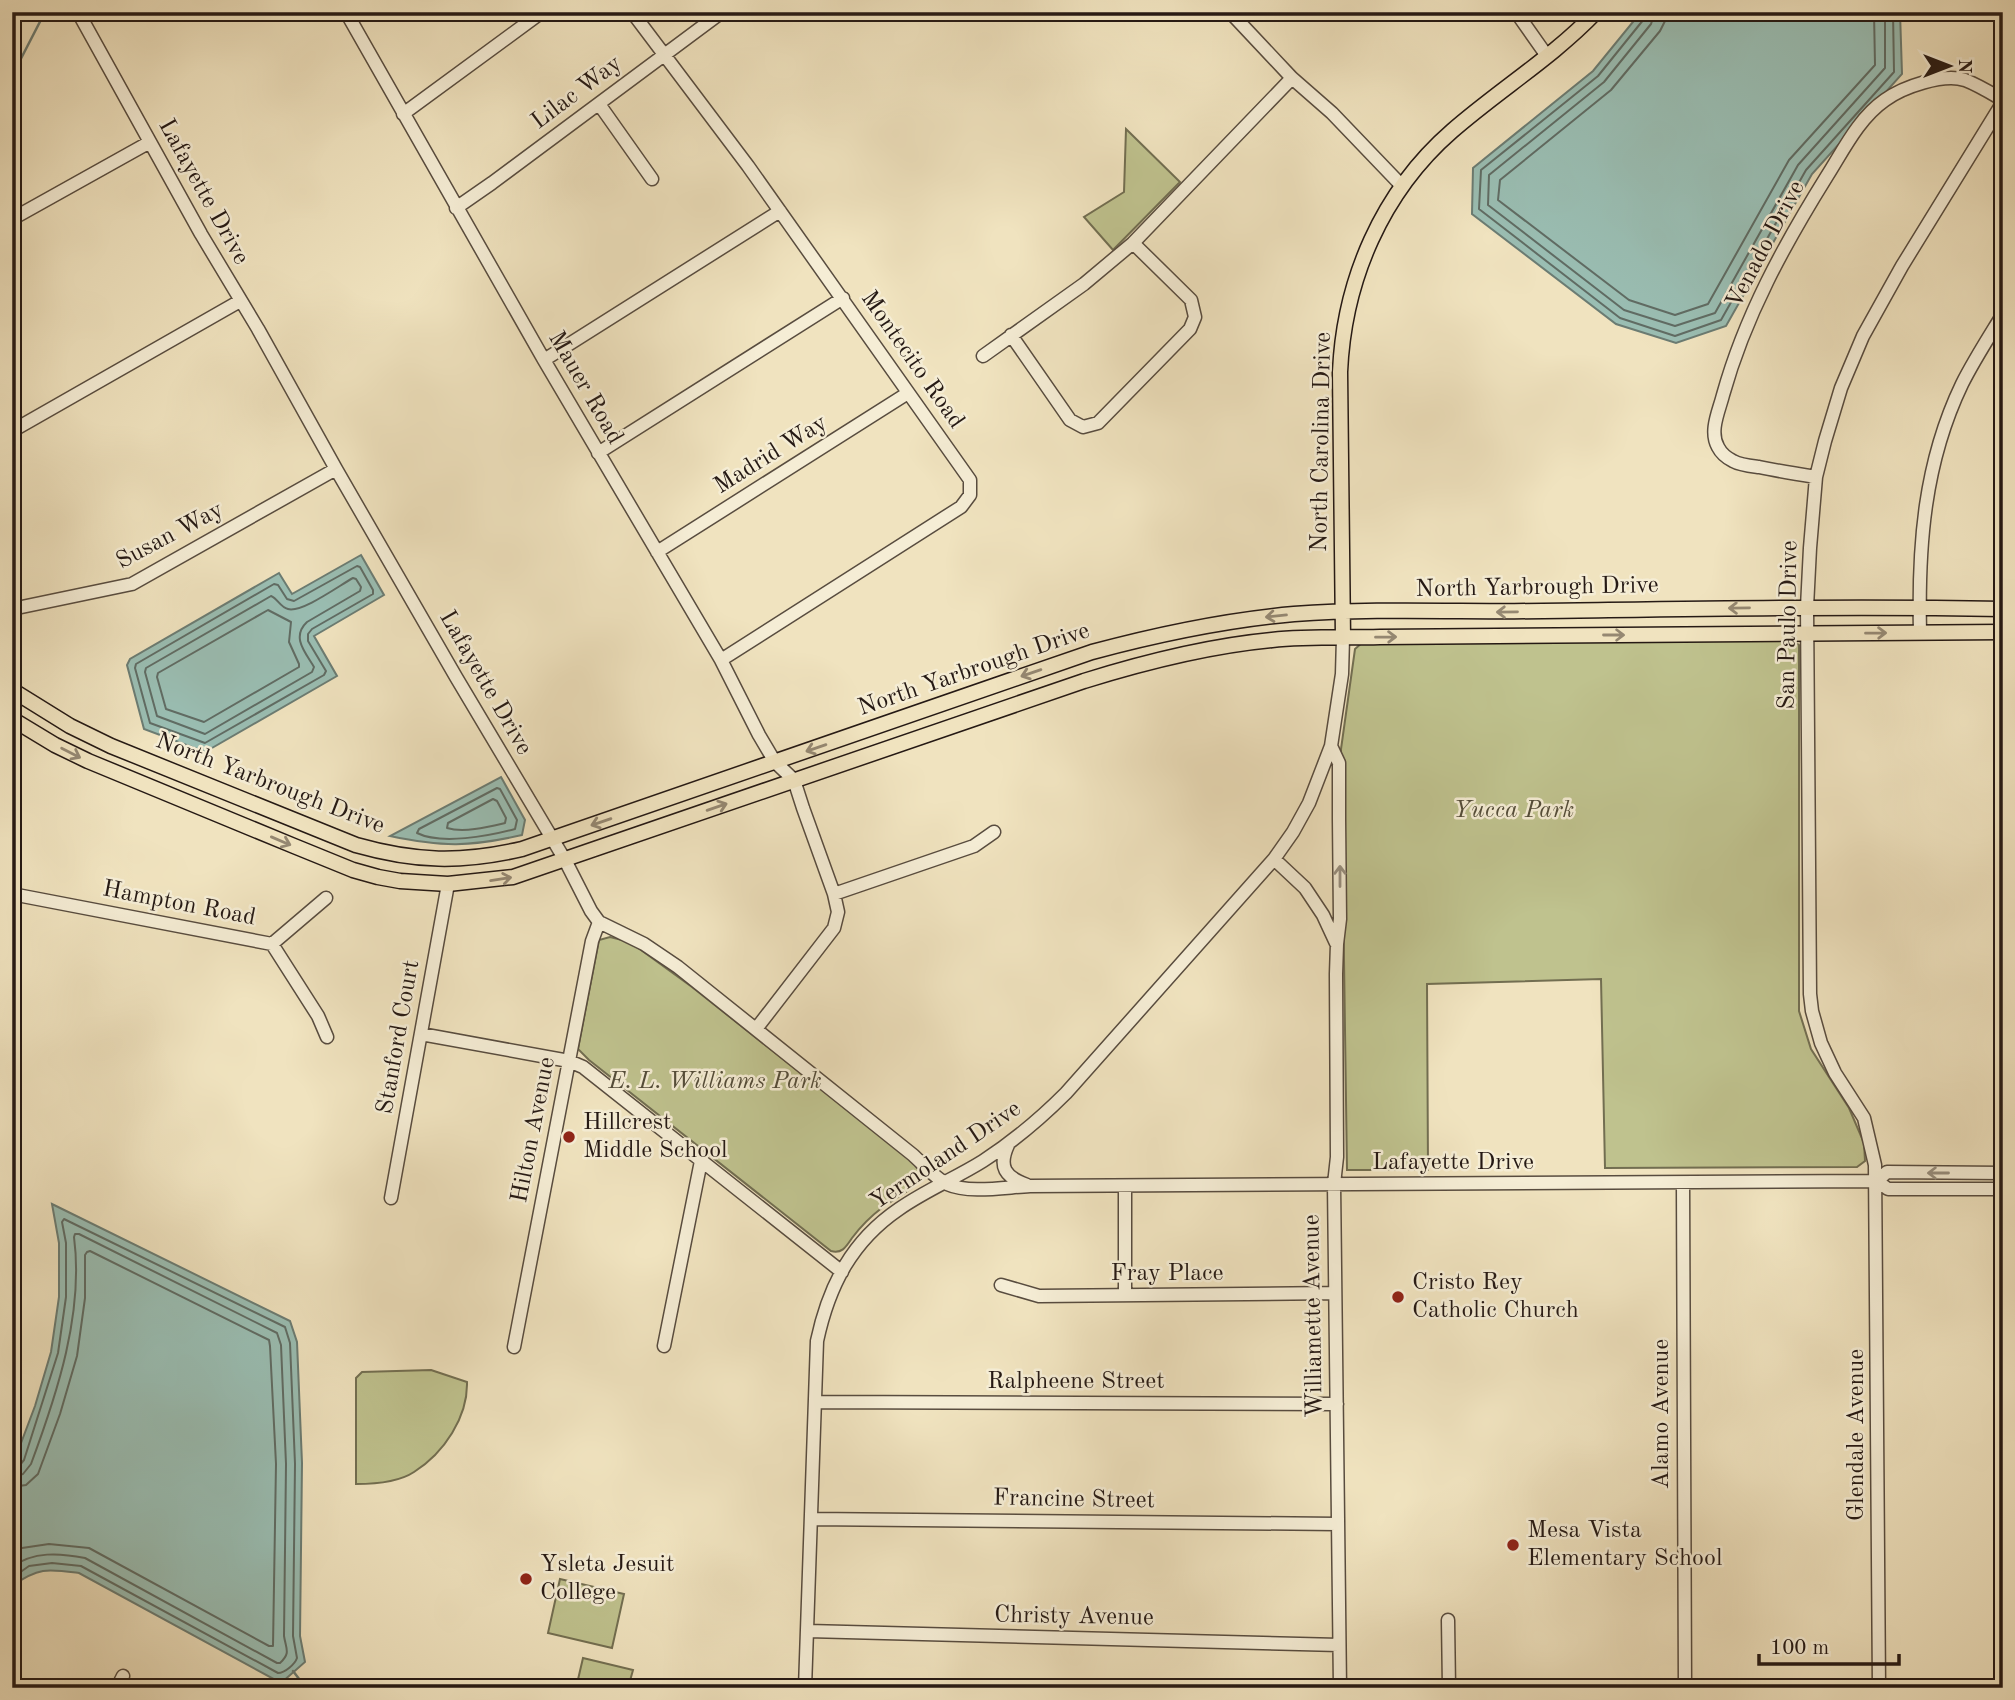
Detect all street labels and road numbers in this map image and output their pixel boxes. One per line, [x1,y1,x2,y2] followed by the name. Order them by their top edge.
[527,51,627,134] street label: Lilac Way
[153,115,253,269] street label: Lafayette Drive
[1722,177,1810,313] street label: Venado Drive
[856,287,968,433] street label: Montecito Road
[543,328,627,448] street label: Mauer Road
[1308,332,1336,552] street label: North Carolina Drive
[710,411,832,499] street label: Madrid Way
[112,498,228,574] street label: Susan Way
[1776,540,1802,710] street label: San Paulo Drive
[1415,574,1659,602] street label: North Yarbrough Drive
[434,607,536,759] street label: Lafayette Drive
[855,619,1093,721] street label: North Yarbrough Drive
[152,729,388,839] street label: North Yarbrough Drive
[100,877,258,931] street label: Hampton Road
[374,958,424,1116] street label: Stanford Court
[508,1055,560,1205] street label: Hilton Avenue
[866,1097,1026,1215] street label: Yermoland Drive
[1372,1151,1534,1175] street label: Lafayette Drive
[1300,1214,1328,1418] street label: Williamette Avenue
[1110,1262,1224,1286] street label: Fray Place
[1650,1339,1674,1489] street label: Alamo Avenue
[1845,1349,1869,1521] street label: Glendale Avenue
[987,1370,1165,1394] street label: Ralpheene Street
[993,1487,1155,1513] street label: Francine Street
[994,1604,1154,1630] street label: Christy Avenue

